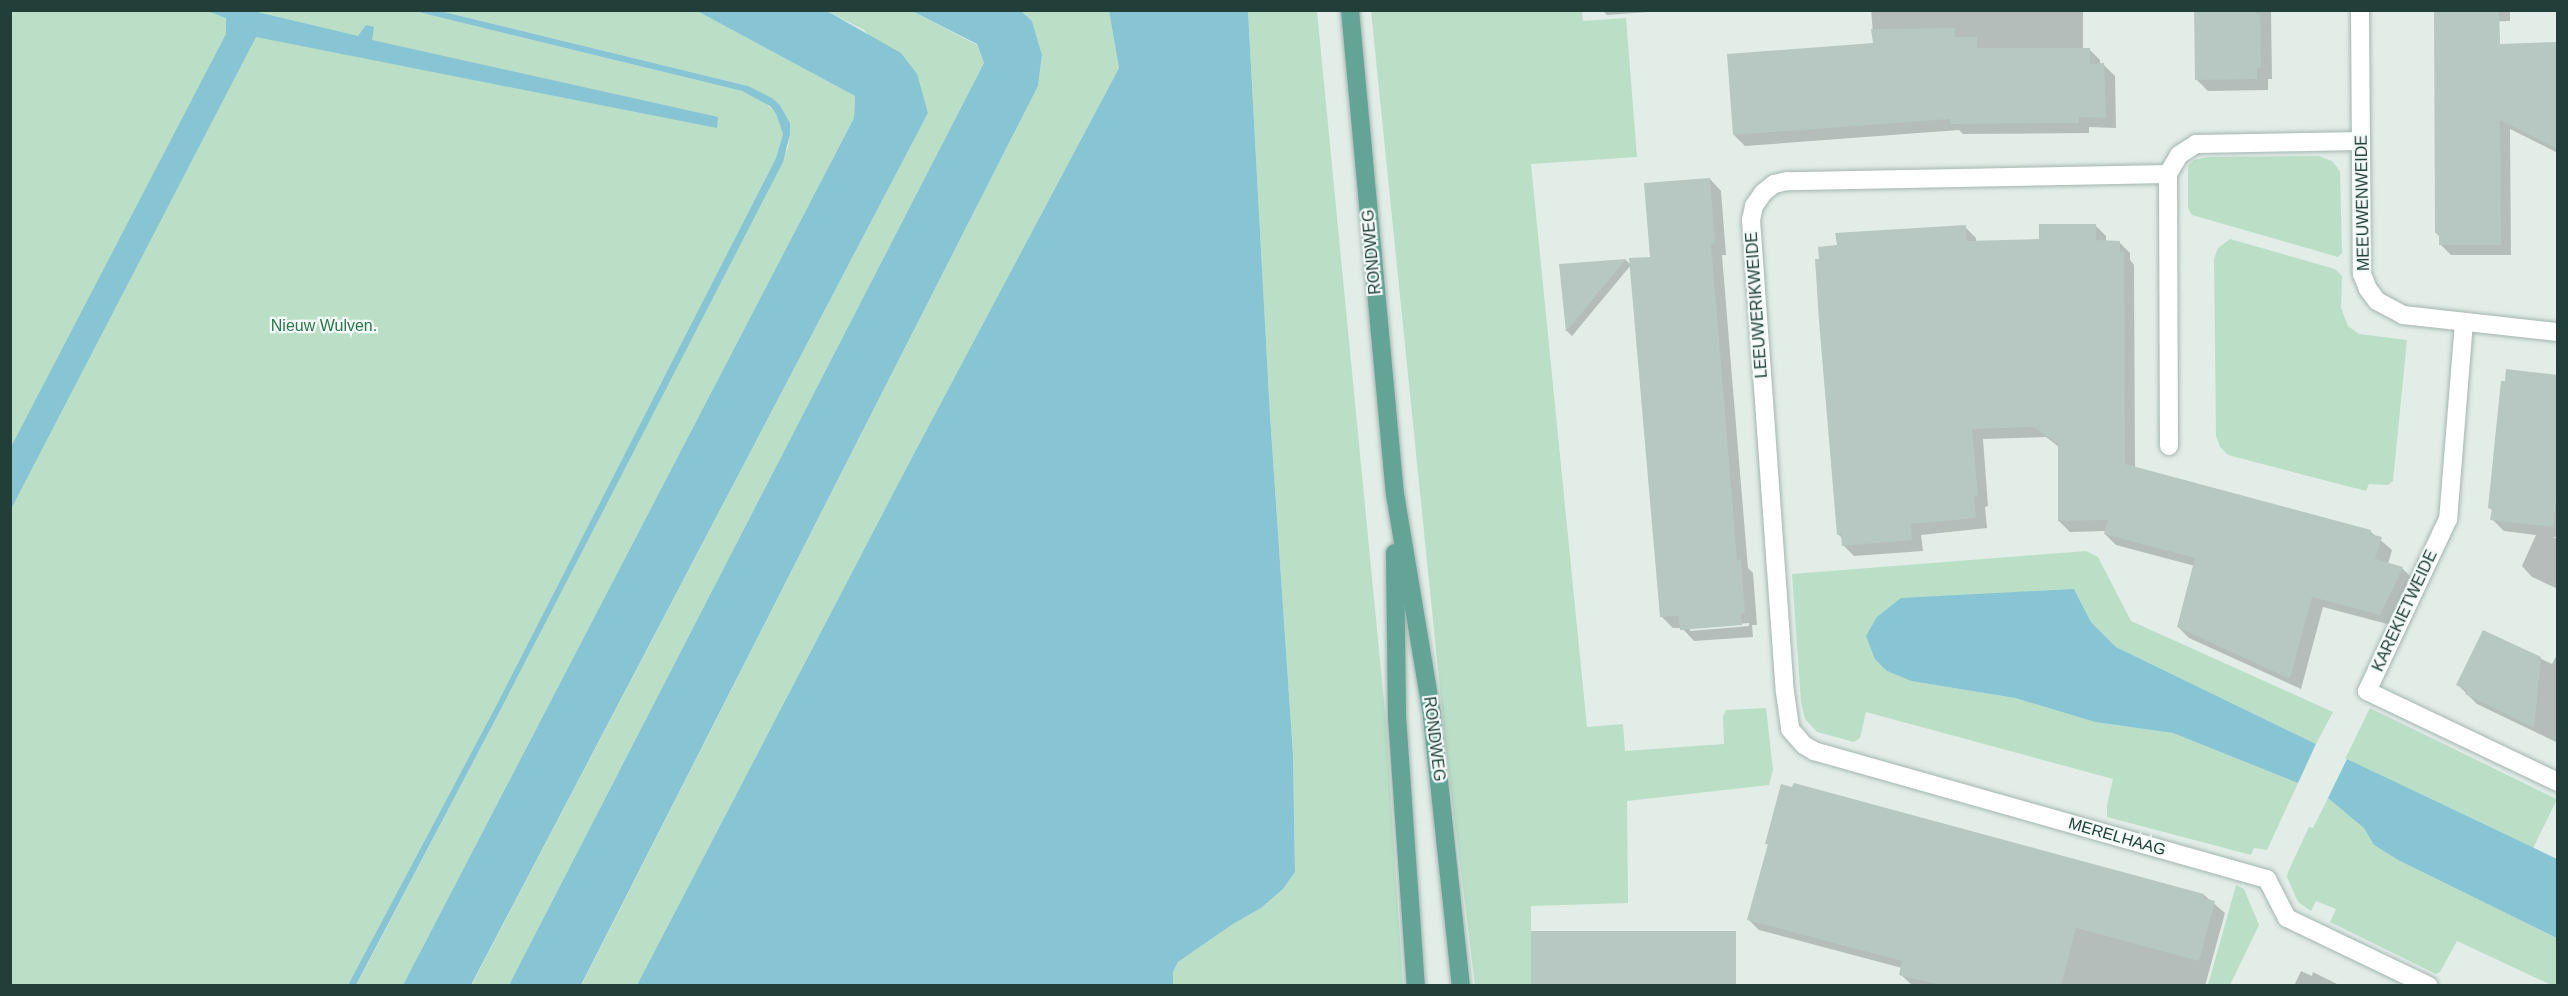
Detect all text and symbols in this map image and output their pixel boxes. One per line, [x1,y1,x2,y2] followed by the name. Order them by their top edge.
[2352,135,2374,271] street label: MEEUWENWEIDE
[1359,209,1385,295] street label: RONDWEG
[1742,231,1772,379] street label: LEEUWERIKWEIDE
[271,316,377,336] park label: Nieuw Wulven.
[2368,547,2442,675] street label: KAREKIETWEIDE
[1419,695,1449,783] street label: RONDWEG
[2066,814,2168,860] street label: MERELHAAG

